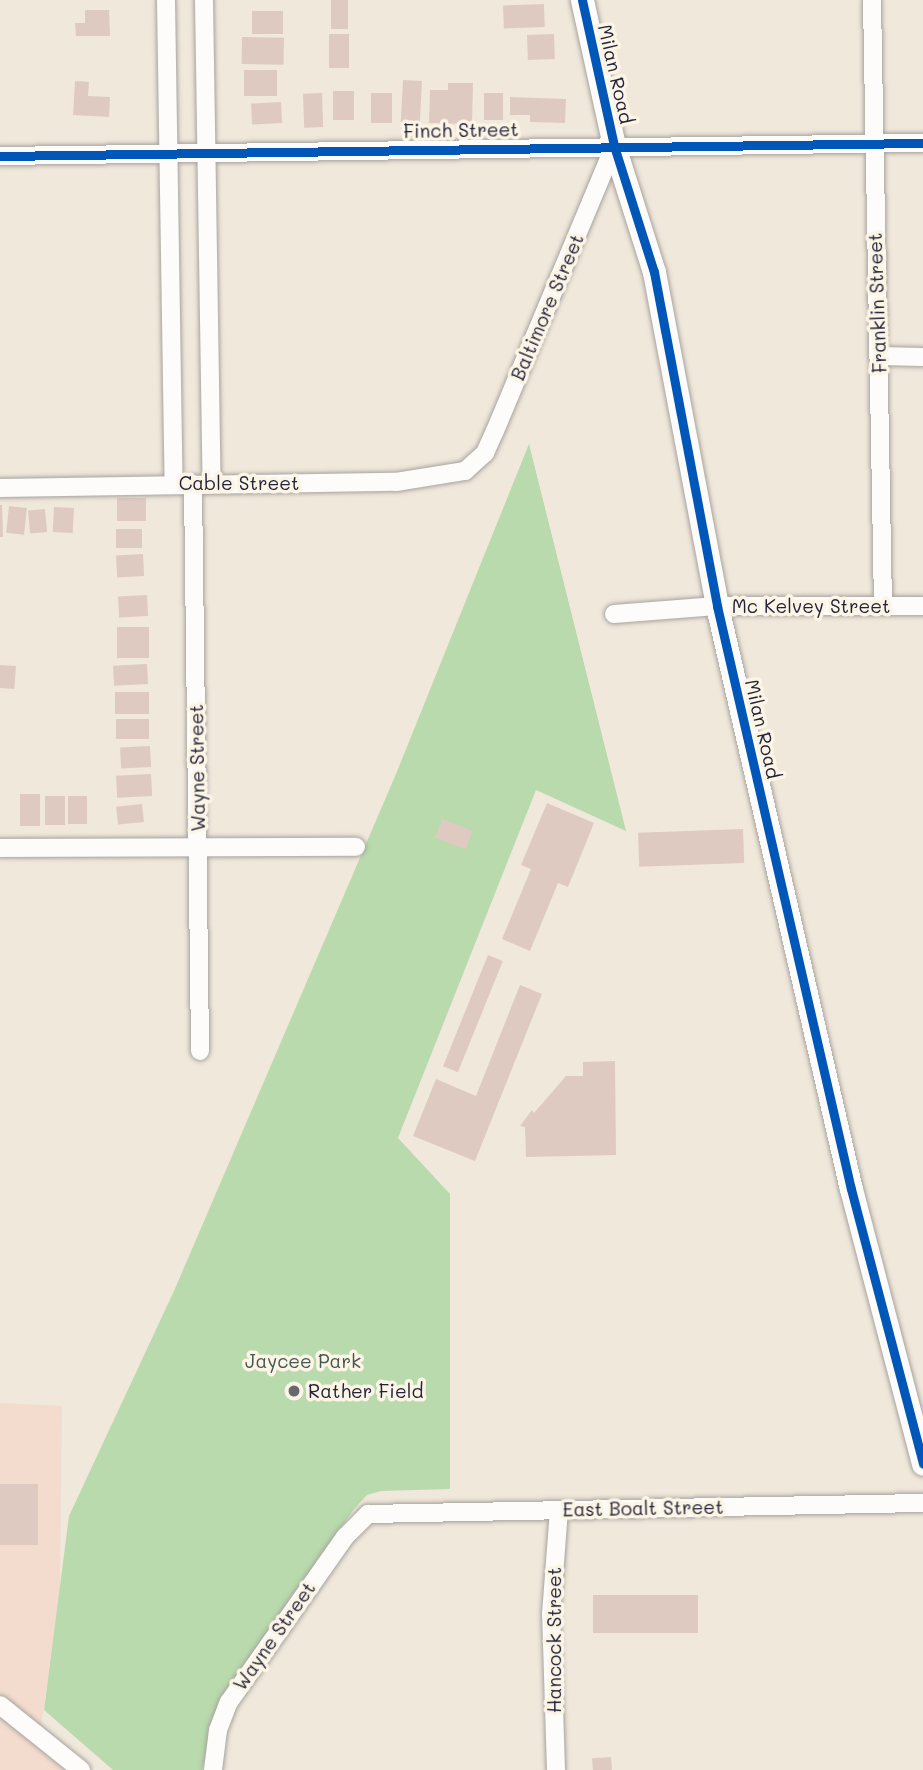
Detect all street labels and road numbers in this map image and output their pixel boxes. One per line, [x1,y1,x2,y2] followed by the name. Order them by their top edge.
[593,22,639,126] street label: Milan Road
[403,118,519,142] street label: Finch Street
[506,230,588,384] street label: Baltimore Street
[863,233,891,373] street label: Franklin Street
[179,472,299,494] street label: Cable Street
[732,595,890,617] street label: Mc Kelvey Street
[740,677,786,781] street label: Milan Road
[184,704,210,832] street label: Wayne Street
[562,1495,724,1521] street label: East Boalt Street
[543,1567,565,1713] street label: Hancock Street
[228,1577,320,1695] street label: Wayne Street

